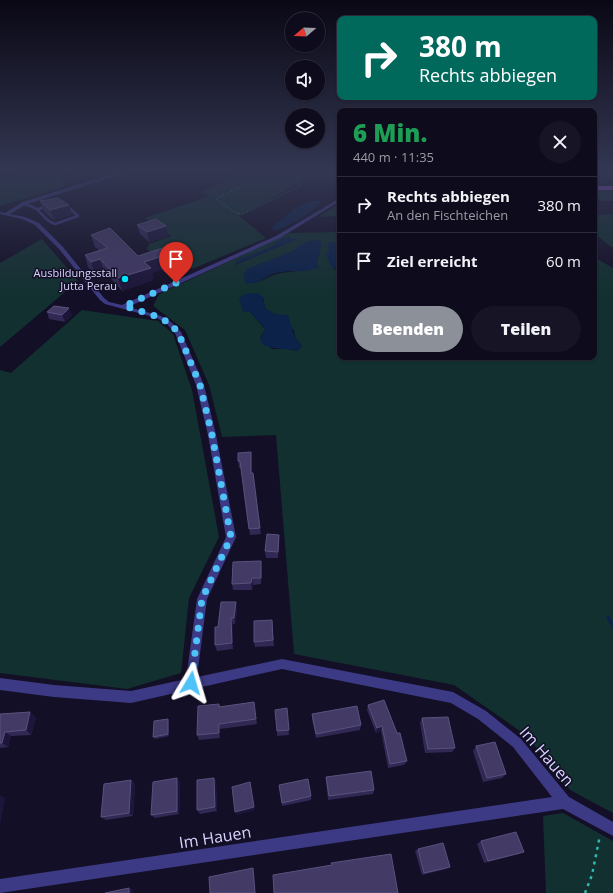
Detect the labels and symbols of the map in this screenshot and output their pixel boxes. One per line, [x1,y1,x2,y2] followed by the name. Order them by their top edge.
[285,12,325,52] north arrow
[159,242,193,283] pin
[34,265,117,293] place label: Ausbildungsstall Jutta Perau
[120,274,130,284] marker: Ausbildungsstall Jutta Perau
[170,662,212,704] position arrow
[515,721,579,791] street label: Im Hauen
[177,820,253,854] street label: Im Hauen

